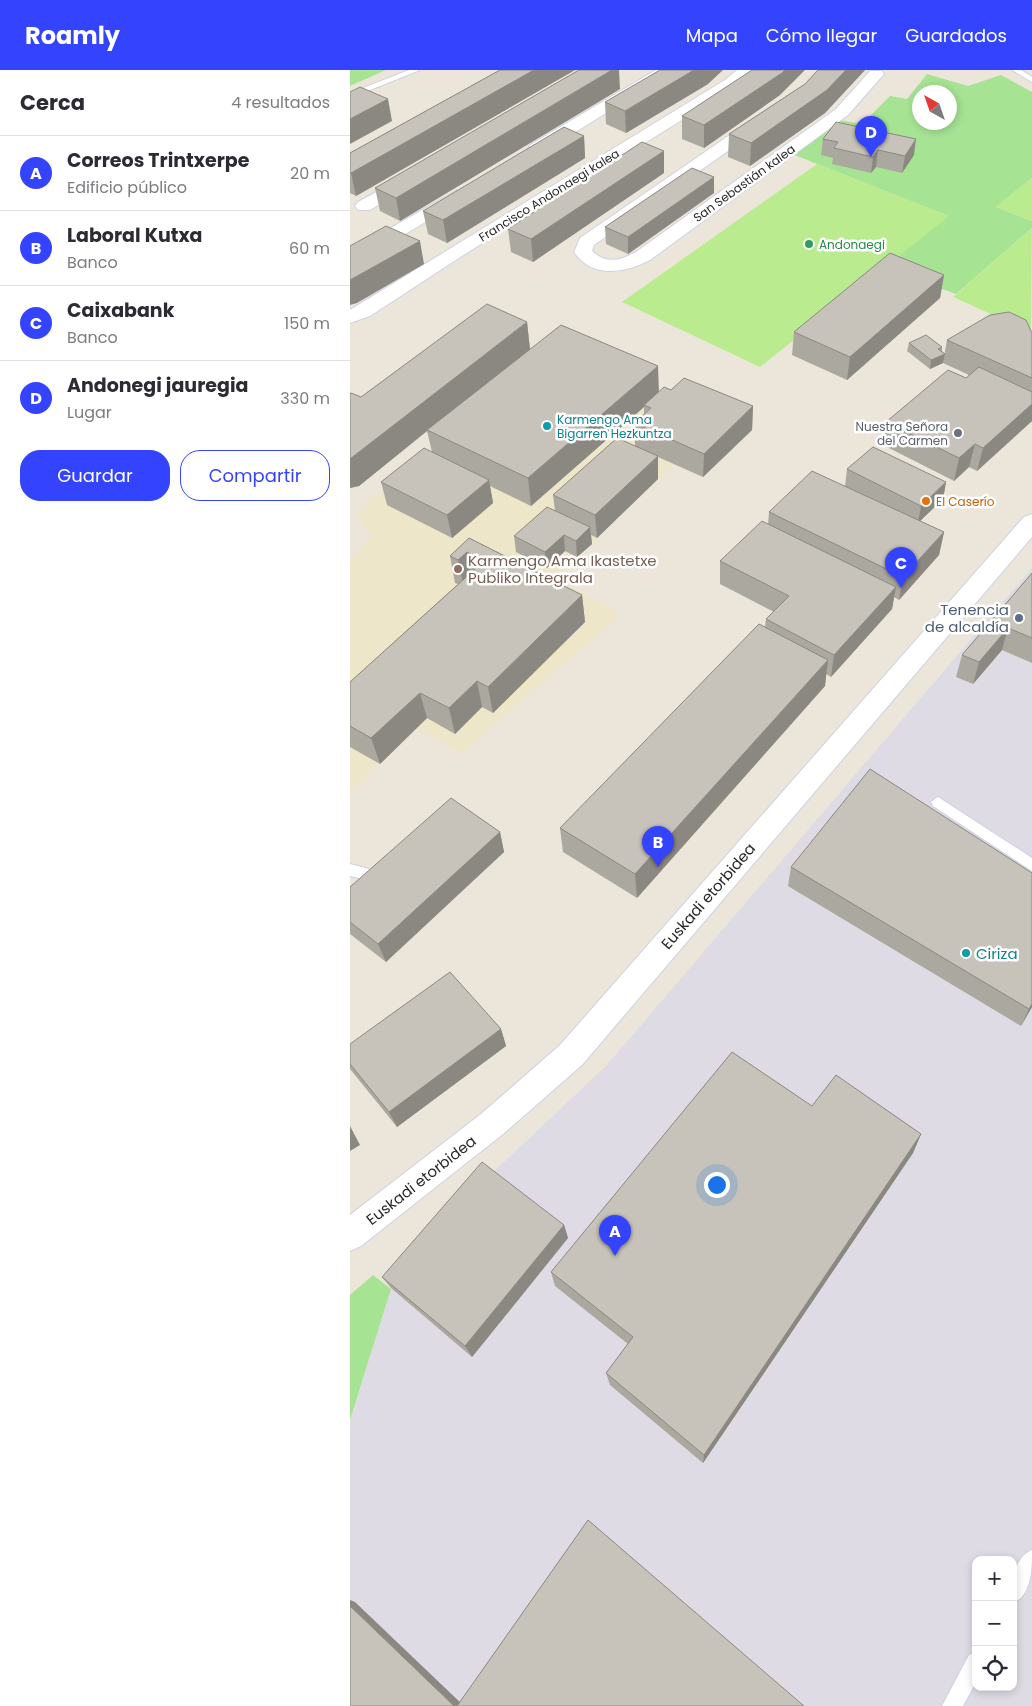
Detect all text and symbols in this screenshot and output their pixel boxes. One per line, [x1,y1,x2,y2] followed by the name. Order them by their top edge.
[25,19,120,52] text: Roamly
[686,23,738,48] text: Mapa
[766,23,877,48] text: Cómo llegar
[905,23,1007,48] text: Guardados
[912,85,957,130] north arrow
[20,88,85,117] text: Cerca
[231,91,330,114] text: 4 resultados
[855,116,887,157] pin: D
[690,140,798,226] street label: San Sebastián kalea
[475,145,623,245] street label: Francisco Andonaegi kalea
[67,147,249,174] text: Correos Trintxerpe
[30,162,42,185] text: A
[290,162,330,185] text: 20 m
[67,176,187,199] text: Edificio público
[67,222,202,249] text: Laboral Kutxa
[819,236,885,253] place label: Andonaegi
[31,237,41,260] text: B
[289,237,330,260] text: 60 m
[803,238,815,250] marker: Andonaegi
[67,251,118,274] text: Banco
[67,297,174,324] text: Caixabank
[30,312,42,335] text: C
[284,312,330,335] text: 150 m
[67,326,118,349] text: Banco
[67,372,248,399] text: Andonegi jauregia
[30,387,42,410] text: D
[280,387,330,410] text: 330 m
[67,401,112,424] text: Lugar
[557,411,672,442] place label: Karmengo Ama Bigarren Hezkuntza
[856,418,948,449] place label: Nuestra Señora del Carmen
[541,420,553,432] marker: Karmengo Ama Bigarren Hezkuntza
[952,427,964,439] marker: Nuestra Señora del Carmen
[20,450,170,501] button: Guardar
[180,450,330,501] button: Compartir
[936,493,995,510] place label: El Caserío
[920,495,932,507] marker: El Caserío
[885,547,917,588] pin: C
[468,550,657,588] place label: Karmengo Ama Ikastetxe Publiko Integrala
[452,563,464,575] marker: Karmengo Ama Ikastetxe Publiko Integrala
[925,599,1009,637] place label: Tenencia de alcaldía
[1013,612,1025,624] marker: Tenencia de alcaldía
[642,826,674,867] pin: B
[656,838,760,954] street label: Euskadi etorbidea
[976,943,1018,964] place label: Ciriza
[960,947,972,959] marker: Ciriza
[362,1130,480,1230] street label: Euskadi etorbidea
[704,1172,730,1198] your location
[599,1215,631,1256] pin: A
[972,1556,1017,1691] map controls
[972,1556,1017,1601] button: +
[972,1601,1017,1646] button: −
[972,1646,1017,1691] button: locate

